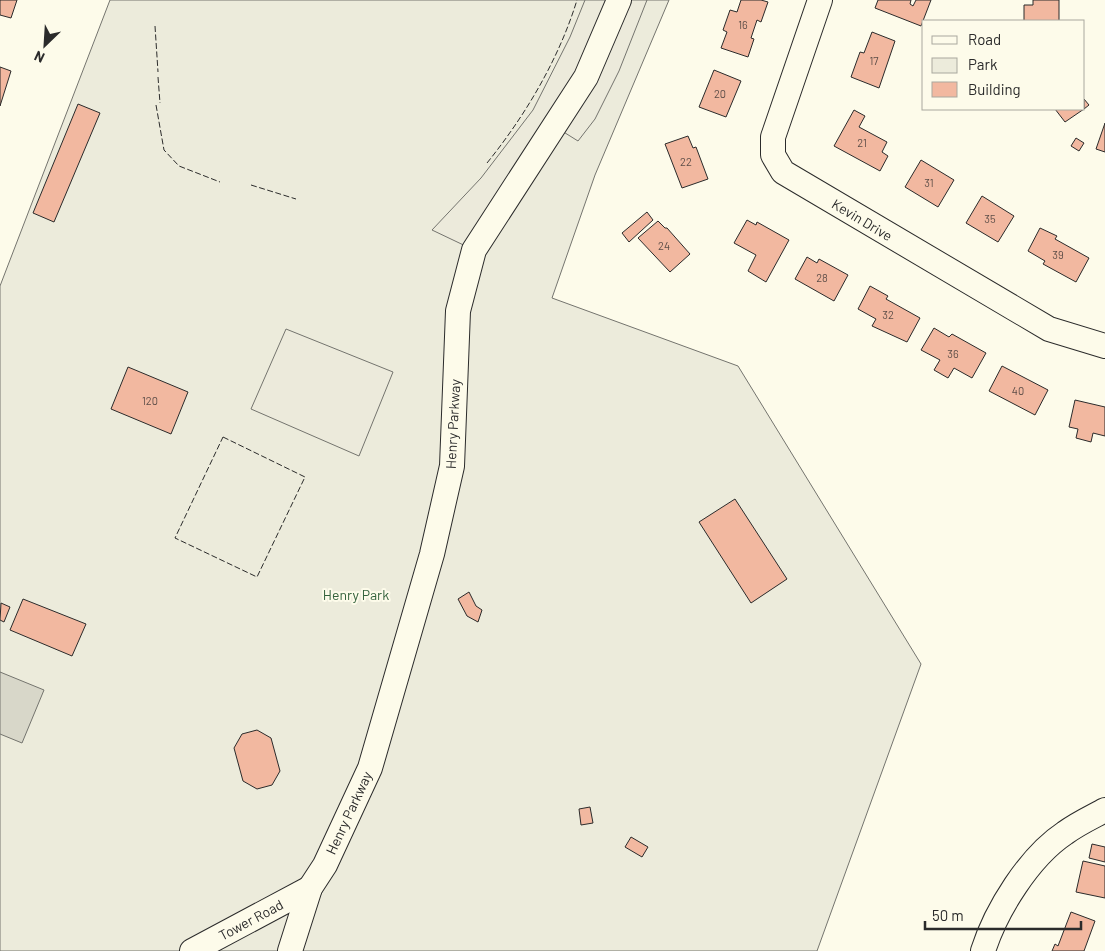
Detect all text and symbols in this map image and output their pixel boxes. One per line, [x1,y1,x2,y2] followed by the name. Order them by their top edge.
[738,18,748,31] house number: 16
[20,20,70,70] north arrow
[922,20,1085,110] legend
[968,30,1001,48] text: Road
[31,48,47,67] text: N
[869,54,879,67] house number: 17
[968,55,998,73] text: Park
[968,80,1021,98] text: Building
[714,87,726,100] house number: 20
[857,136,867,149] house number: 21
[680,155,692,168] house number: 22
[924,176,934,189] house number: 31
[829,195,896,244] street label: Kevin Drive
[984,212,996,225] house number: 35
[658,239,670,252] house number: 24
[1052,248,1064,261] house number: 39
[816,271,828,284] house number: 28
[882,308,894,321] house number: 32
[947,347,959,360] house number: 36
[442,378,463,469] street label: Henry Parkway
[1012,384,1024,397] house number: 40
[142,394,158,407] house number: 120
[323,586,389,603] park label: Henry Park
[322,768,375,857] street label: Henry Parkway
[216,896,286,944] street label: Tower Road
[925,898,1081,930] scale bar
[932,906,964,924] text: 50 m

